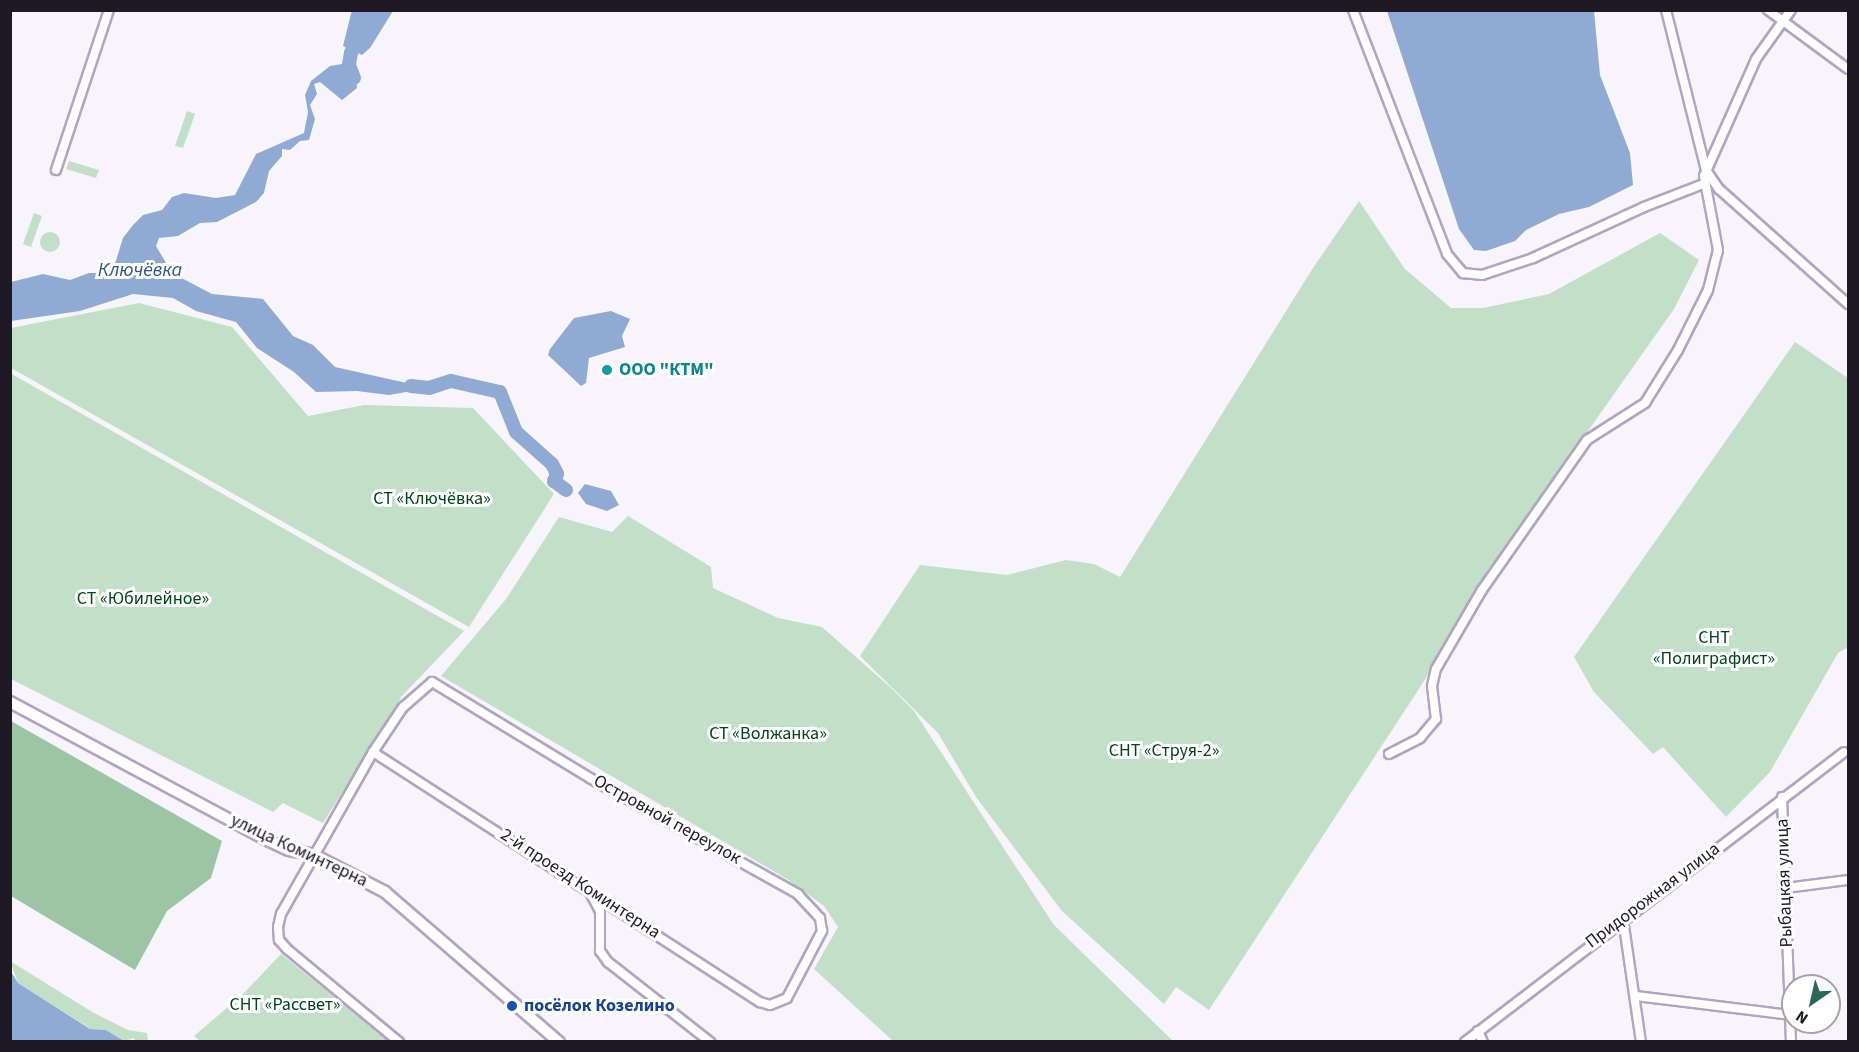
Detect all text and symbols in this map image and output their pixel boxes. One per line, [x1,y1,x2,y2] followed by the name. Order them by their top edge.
[98,258,182,282] water label: Ключёвка
[619,359,714,381] place label: ООО "КТМ"
[600,363,614,377] marker: ООО "КТМ"
[373,488,491,510] park label: СТ «Ключёвка»
[77,588,209,610] park label: СТ «Юбилейное»
[1653,628,1775,670] park label: СНТ «Полиграфист»
[709,723,827,745] park label: СТ «Волжанка»
[1109,740,1219,762] park label: СНТ «Струя-2»
[590,771,744,869] street label: Островной переулок
[227,810,371,892] street label: улица Коминтерна
[1772,818,1798,948] street label: Рыбацкая улица
[496,824,664,944] street label: 2-й проезд Коминтерна
[1582,838,1724,954] street label: Придорожная улица
[1781,974,1841,1034] north arrow
[229,994,341,1016] park label: СНТ «Рассвет»
[524,995,675,1017] place label: посёлок Козелино
[505,999,519,1013] marker: посёлок Козелино
[1791,1005,1813,1029] text: N

